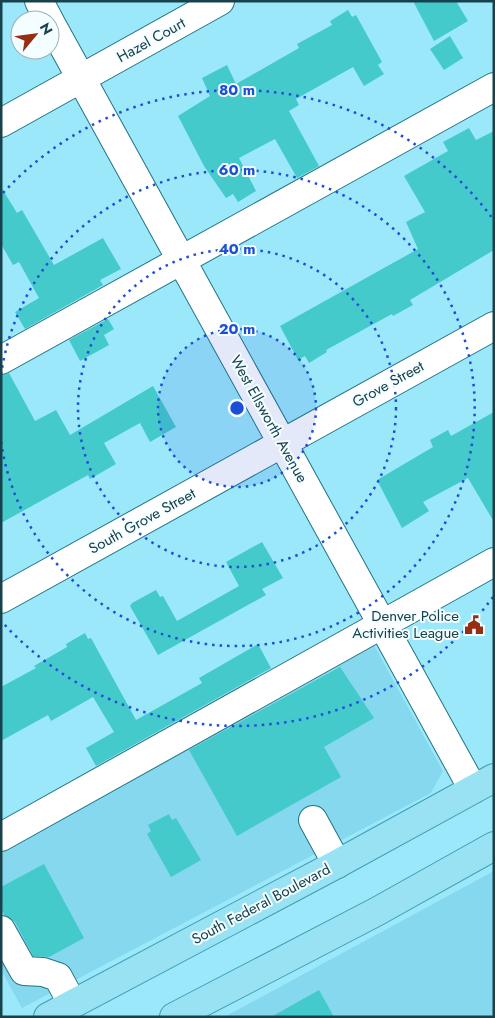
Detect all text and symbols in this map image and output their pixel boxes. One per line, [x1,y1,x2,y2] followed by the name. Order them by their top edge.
[10,10,60,60] north arrow
[113,12,190,68] street label: Hazel Court
[35,19,58,38] text: N
[219,79,255,101] text: 80 m
[219,159,255,181] text: 60 m
[218,238,256,260] text: 40 m
[219,318,255,340] text: 20 m
[225,351,313,487] street label: West Ellsworth Avenue
[348,355,428,413] street label: Grove Street
[228,399,246,417] centre of rings
[85,482,200,560] street label: South Grove Street
[352,605,459,644] place label: Denver Police Activities League
[463,614,485,636] public building icon: Denver Police Activities League
[188,858,334,950] street label: South Federal Boulevard

